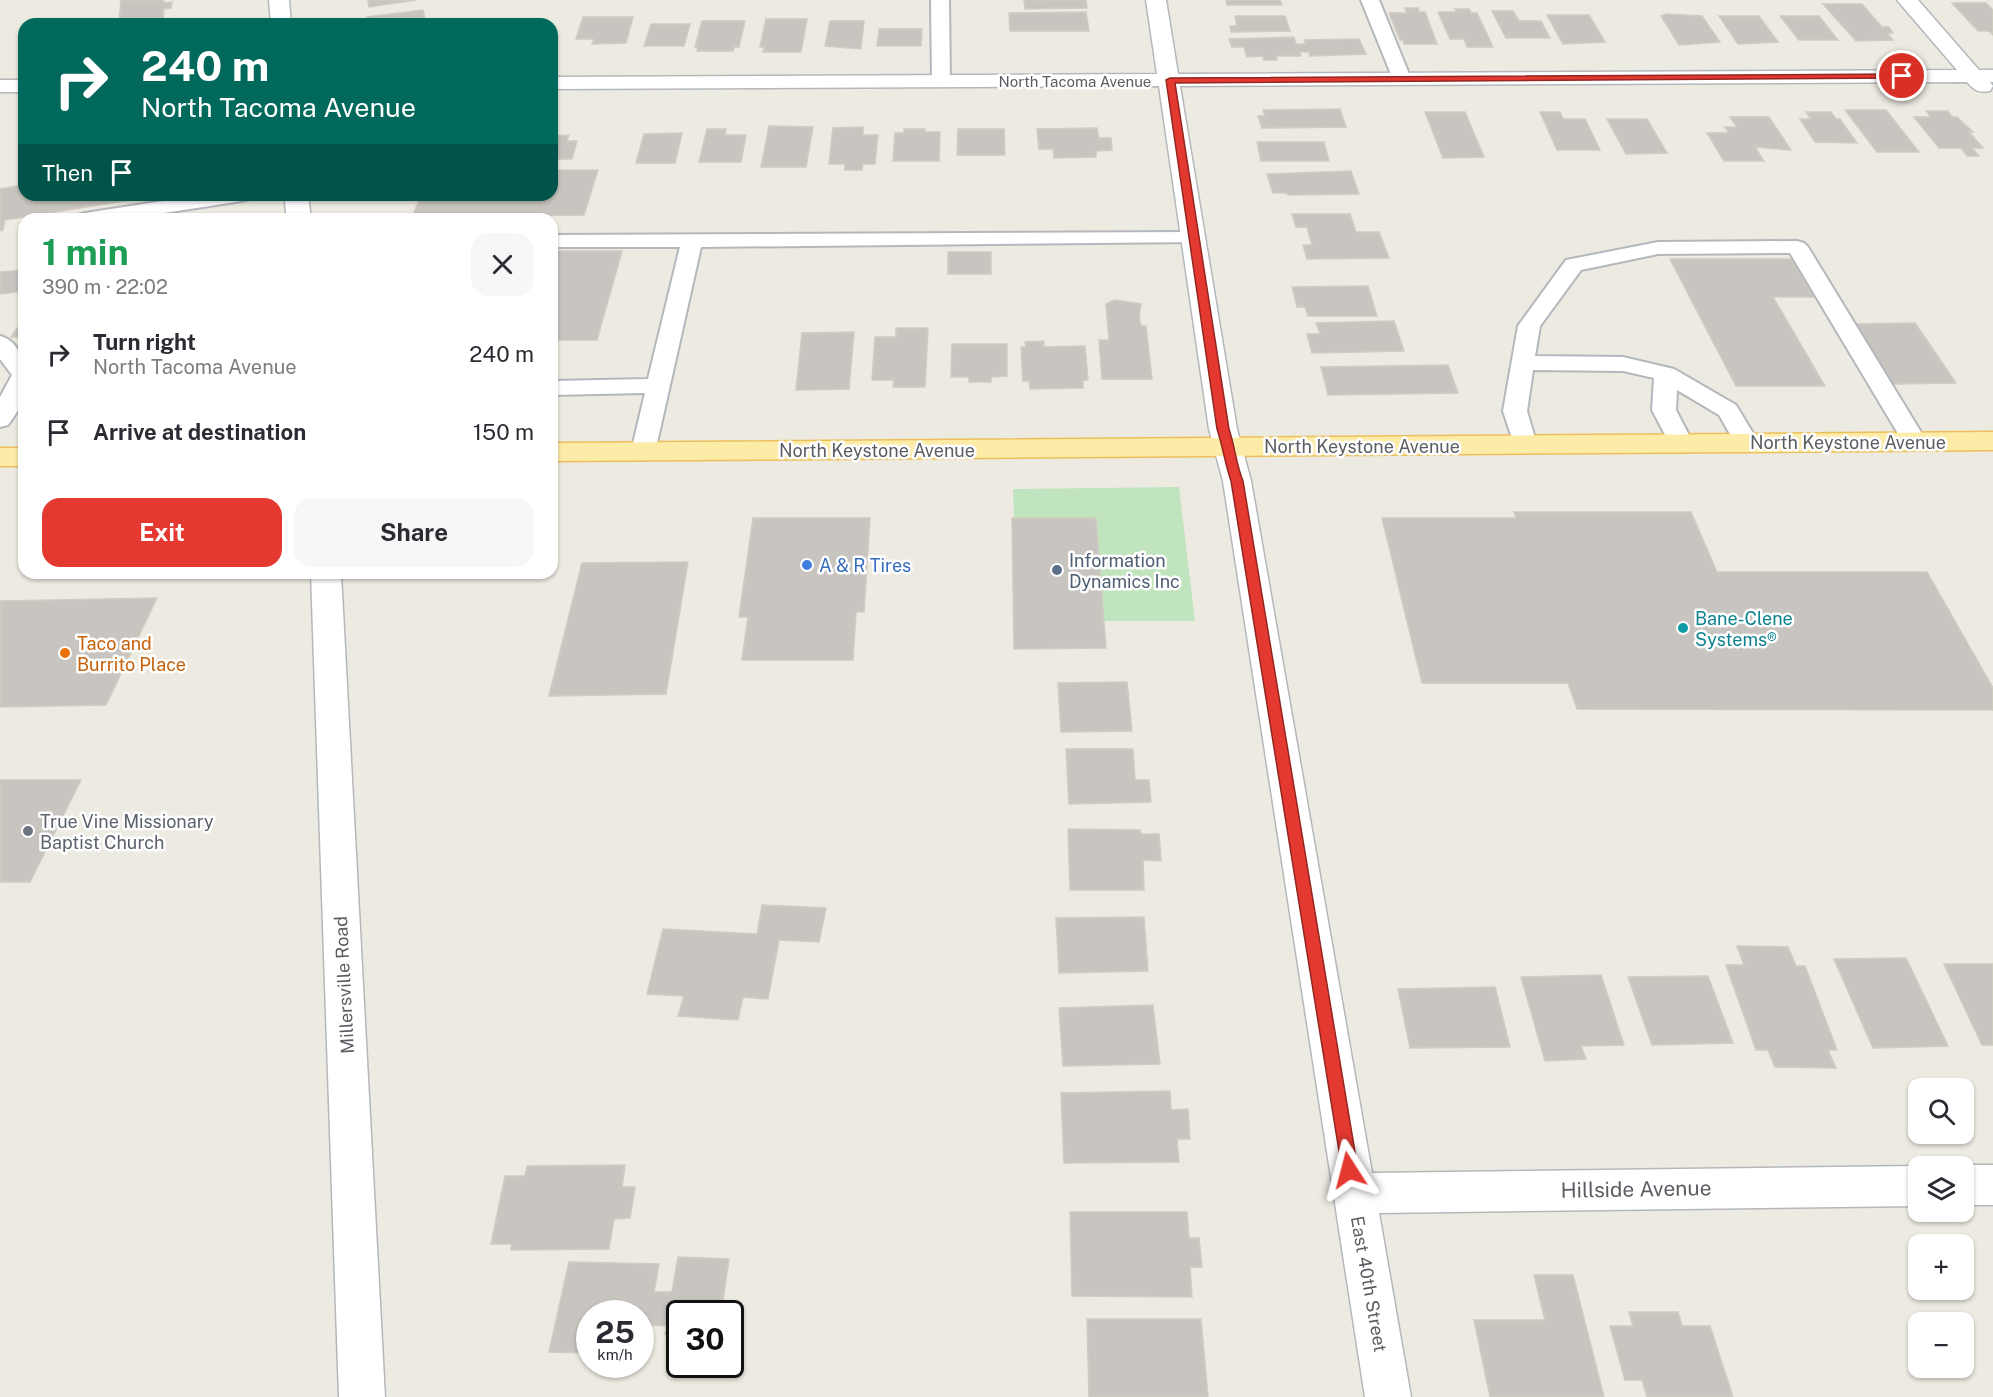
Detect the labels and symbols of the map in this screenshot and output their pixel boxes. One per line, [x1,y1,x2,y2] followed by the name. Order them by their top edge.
[1876,50,1927,101] pin
[999,73,1151,90] street label: North Tacoma Avenue
[1750,432,1946,453] street label: North Keystone Avenue
[1264,436,1460,457] street label: North Keystone Avenue
[779,440,975,461] street label: North Keystone Avenue
[1069,550,1180,592] place label: Information Dynamics Inc
[819,555,911,576] place label: A & R Tires
[800,558,814,572] marker: A & R Tires
[1050,563,1064,577] marker: Information Dynamics Inc
[1695,608,1793,650] place label: Bane-Clene Systems®
[1676,621,1690,635] marker: Bane-Clene Systems®
[77,633,186,675] place label: Taco and Burrito Place
[58,646,72,660] marker: Taco and Burrito Place
[40,811,214,853] place label: True Vine Missionary Baptist Church
[21,824,35,838] marker: True Vine Missionary Baptist Church
[330,916,358,1054] street label: Millersville Road
[1317,1138,1381,1202] position arrow
[1560,1175,1712,1203] street label: Hillside Avenue
[1347,1214,1391,1354] street label: East 40th Street
[666,1300,744,1378] speed limit sign: 30

